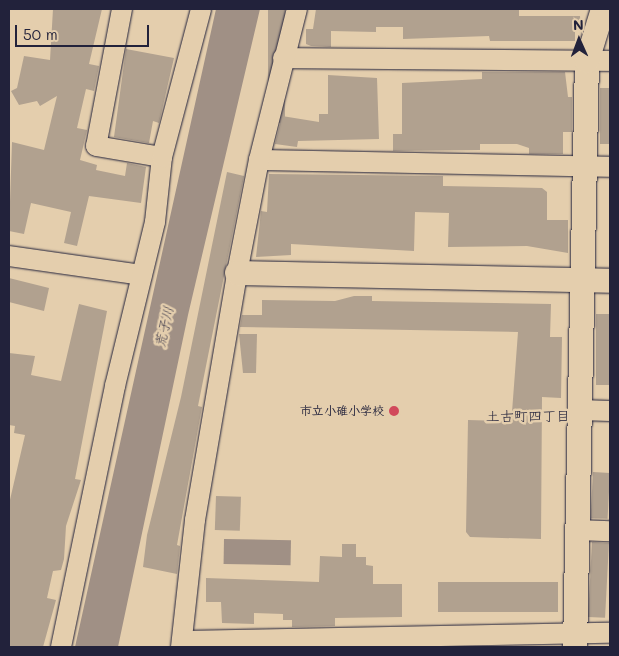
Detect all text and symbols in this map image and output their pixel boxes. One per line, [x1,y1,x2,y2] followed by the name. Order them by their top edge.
[18,15,151,47] scale bar
[554,15,604,65] north arrow
[573,15,584,34] text: N
[23,24,58,44] text: 50 m
[151,305,177,349] water label: 荒子川
[300,404,384,418] place label: 市立小碓小学校
[388,405,400,417] marker: 市立小碓小学校
[486,408,570,424] district label: 土古町四丁目

